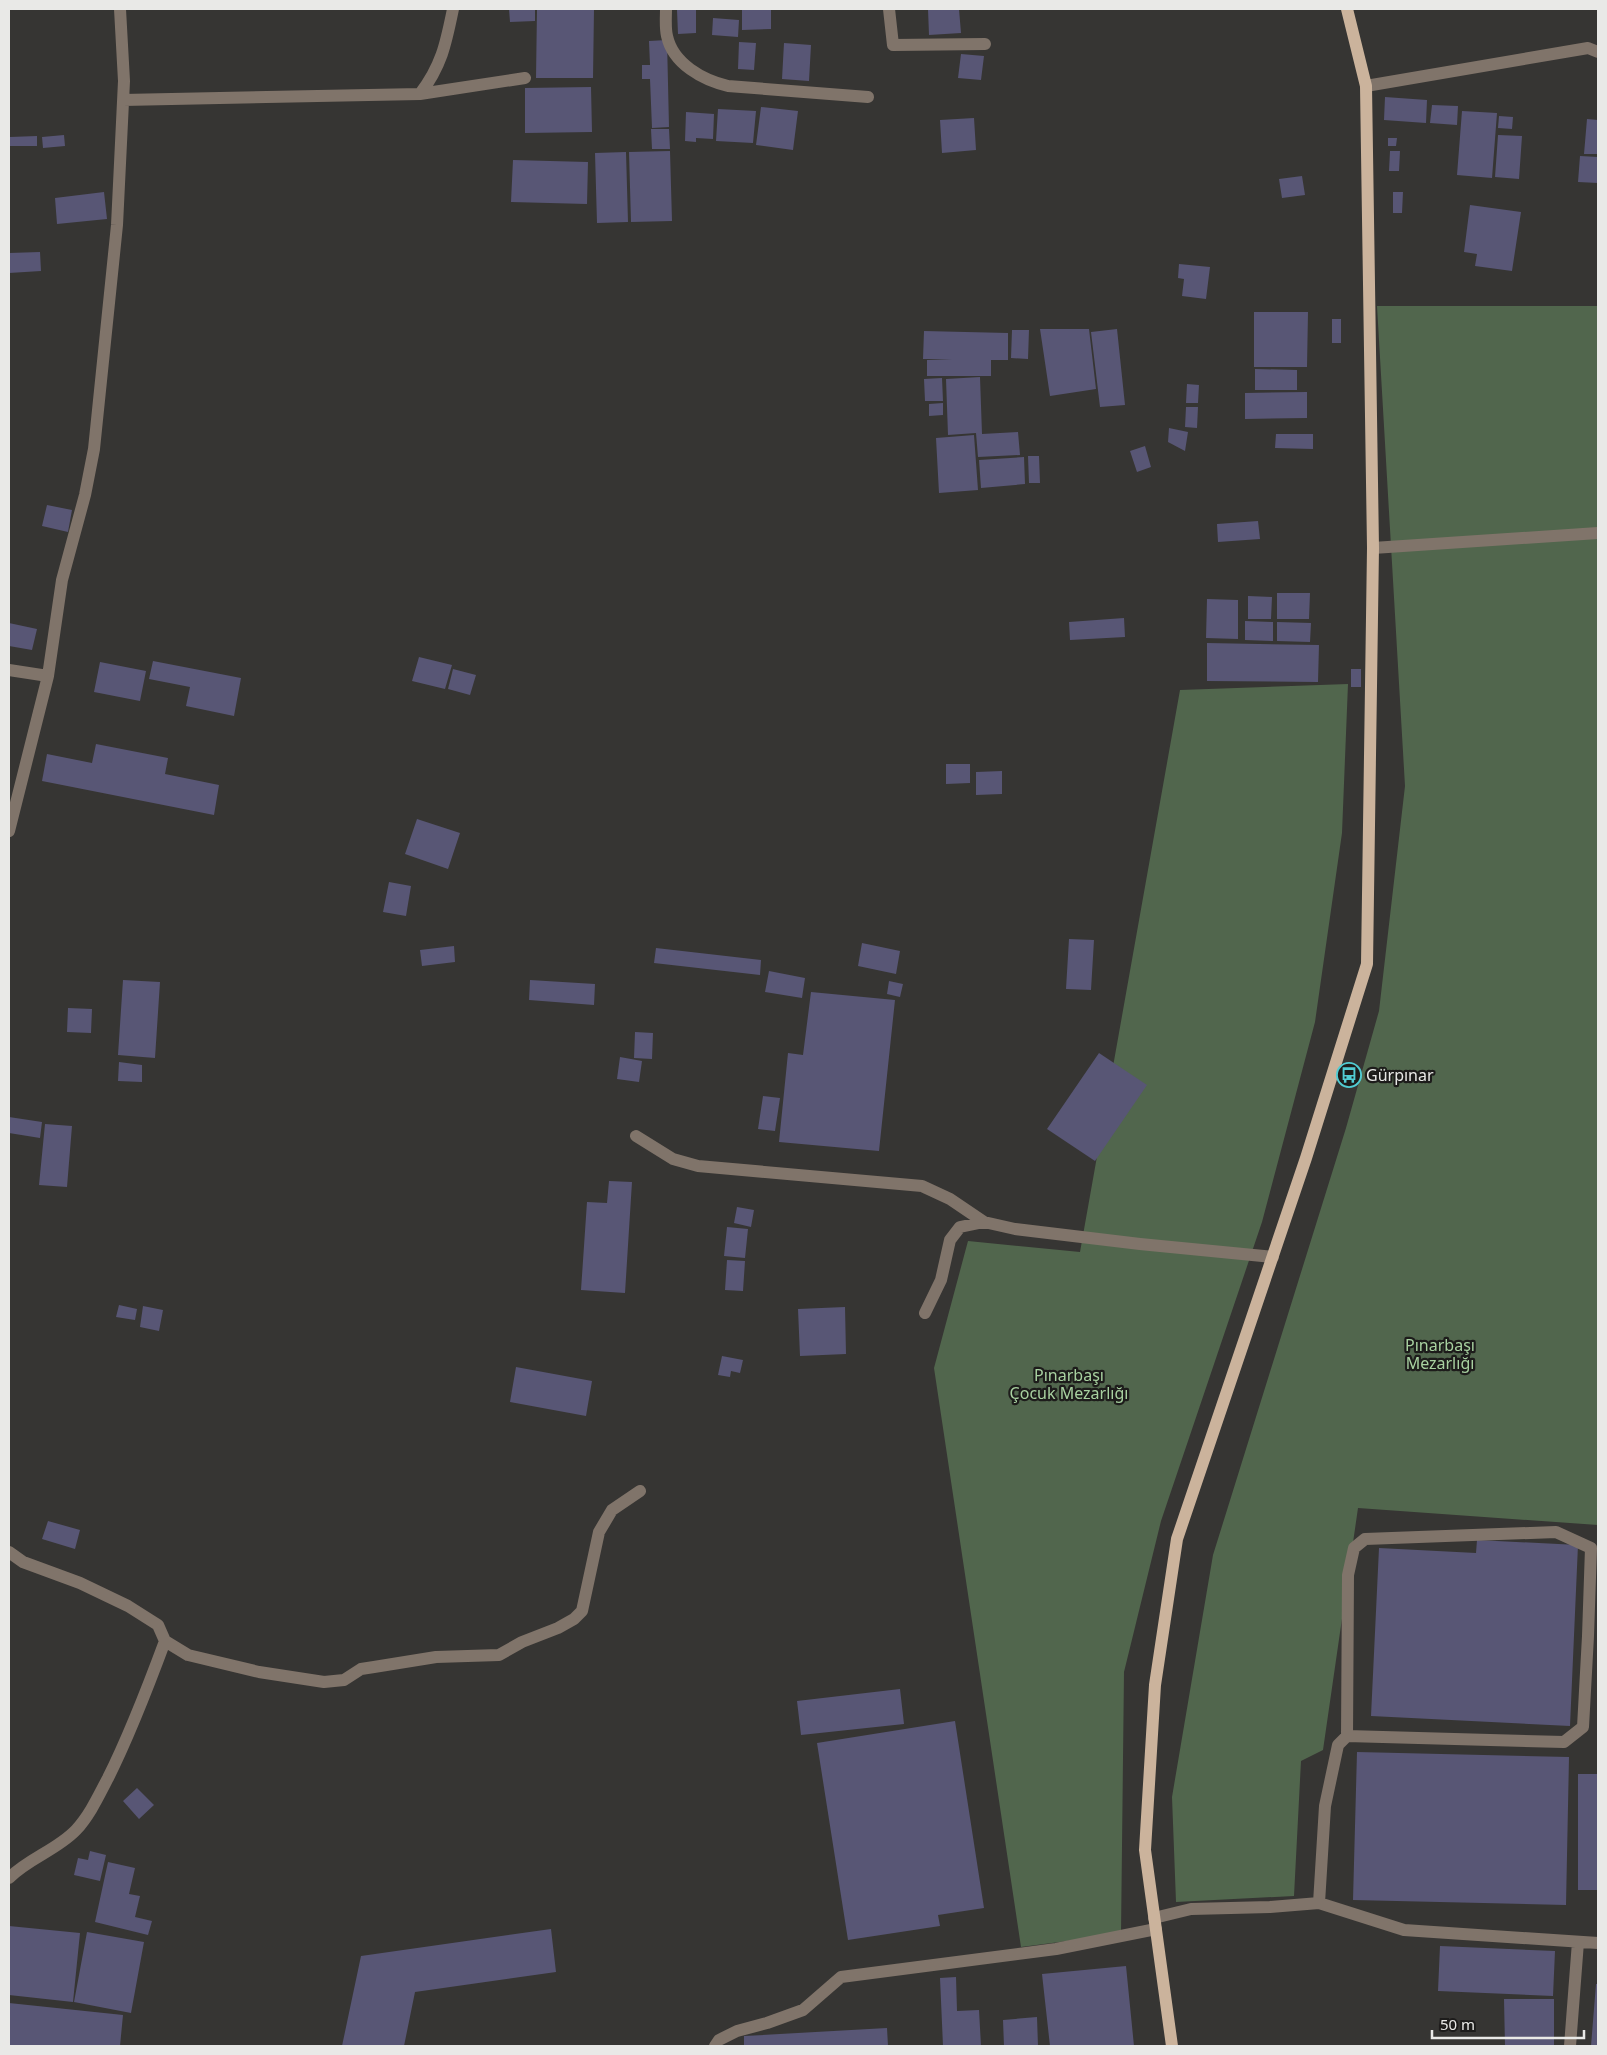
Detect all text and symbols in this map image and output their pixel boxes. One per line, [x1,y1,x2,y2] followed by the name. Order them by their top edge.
[1336,1062,1362,1088] bus stop icon: Gürpınar
[1366,1064,1434,1086] place label: Gürpınar
[1405,1334,1475,1374] park label: Pınarbaşı Mezarlığı
[1010,1364,1128,1404] park label: Pınarbaşı Çocuk Mezarlığı
[1432,2008,1584,2040] scale bar
[1440,2014,1475,2034] text: 50 m

